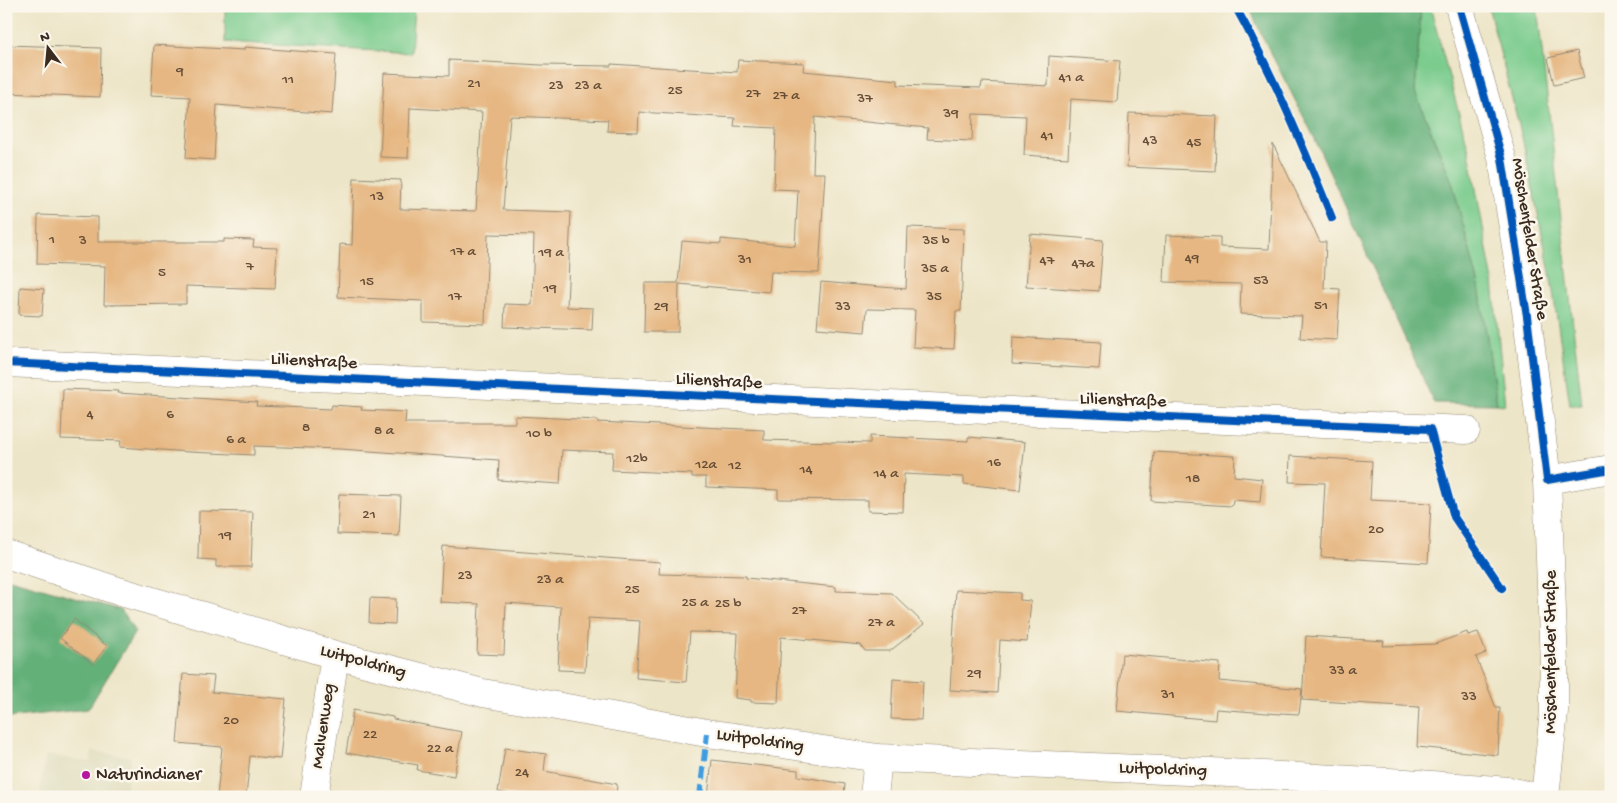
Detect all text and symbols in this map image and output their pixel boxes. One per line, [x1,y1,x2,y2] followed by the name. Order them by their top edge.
[22,22,72,72] north arrow
[38,28,52,47] text: N
[175,63,184,81] house number: 9
[1058,69,1084,87] house number: 41 a
[281,71,294,89] house number: 11
[467,75,481,93] house number: 21
[548,77,564,95] house number: 23
[574,77,602,95] house number: 23 a
[667,82,683,100] house number: 25
[745,85,762,103] house number: 27
[772,87,800,105] house number: 27 a
[856,90,874,108] house number: 37
[942,105,959,123] house number: 39
[1040,127,1054,145] house number: 41
[1143,132,1158,150] house number: 43
[1187,134,1202,152] house number: 45
[1506,157,1552,322] street label: Möschenfelder Straße
[369,188,384,206] house number: 13
[48,231,55,249] house number: 1
[78,232,87,250] house number: 3
[921,232,950,250] house number: 35 b
[449,243,477,261] house number: 17 a
[537,244,564,262] house number: 19 a
[1185,250,1200,268] house number: 49
[737,251,752,269] house number: 31
[1040,252,1056,270] house number: 47
[1071,255,1095,273] house number: 47a
[245,258,255,276] house number: 7
[920,260,949,278] house number: 35 a
[158,264,166,282] house number: 5
[1253,272,1269,290] house number: 53
[359,273,374,291] house number: 15
[542,280,557,298] house number: 19
[447,288,463,306] house number: 17
[925,288,942,306] house number: 35
[1314,297,1328,315] house number: 51
[654,298,669,316] house number: 29
[834,298,851,316] house number: 33
[270,349,359,375] street label: Lilienstraße
[675,369,764,395] street label: Lilienstraße
[1079,389,1167,413] street label: Lilienstraße
[86,406,94,424] house number: 4
[166,406,174,424] house number: 6
[302,419,310,437] house number: 8
[374,422,395,440] house number: 8 a
[525,425,552,443] house number: 10 b
[226,431,246,449] house number: 6 a
[625,450,648,468] house number: 12b
[986,454,1001,472] house number: 16
[694,456,718,474] house number: 12a
[727,457,742,475] house number: 12
[798,461,813,479] house number: 14
[872,465,899,483] house number: 14 a
[1185,470,1200,488] house number: 18
[362,506,376,524] house number: 21
[1368,521,1384,539] house number: 20
[217,527,232,545] house number: 19
[457,567,473,585] house number: 23
[1541,569,1562,734] street label: Möschenfelder Straße
[536,571,564,589] house number: 23 a
[624,581,640,599] house number: 25
[681,594,709,612] house number: 25 a
[715,595,741,613] house number: 25 b
[791,602,808,620] house number: 27
[867,614,895,632] house number: 27 a
[318,640,408,684] street label: Luitpoldring
[1328,662,1357,680] house number: 33 a
[967,665,982,683] house number: 29
[308,682,340,770] street label: Malvenweg
[1160,686,1175,704] house number: 31
[1460,688,1477,706] house number: 33
[223,712,239,730] house number: 20
[715,724,805,758] street label: Luitpoldring
[363,726,377,744] house number: 22
[427,740,454,758] house number: 22 a
[1119,758,1207,782] street label: Luitpoldring
[515,764,529,782] house number: 24
[96,765,203,786] place label: Naturindianer
[80,769,92,781] marker: Naturindianer

